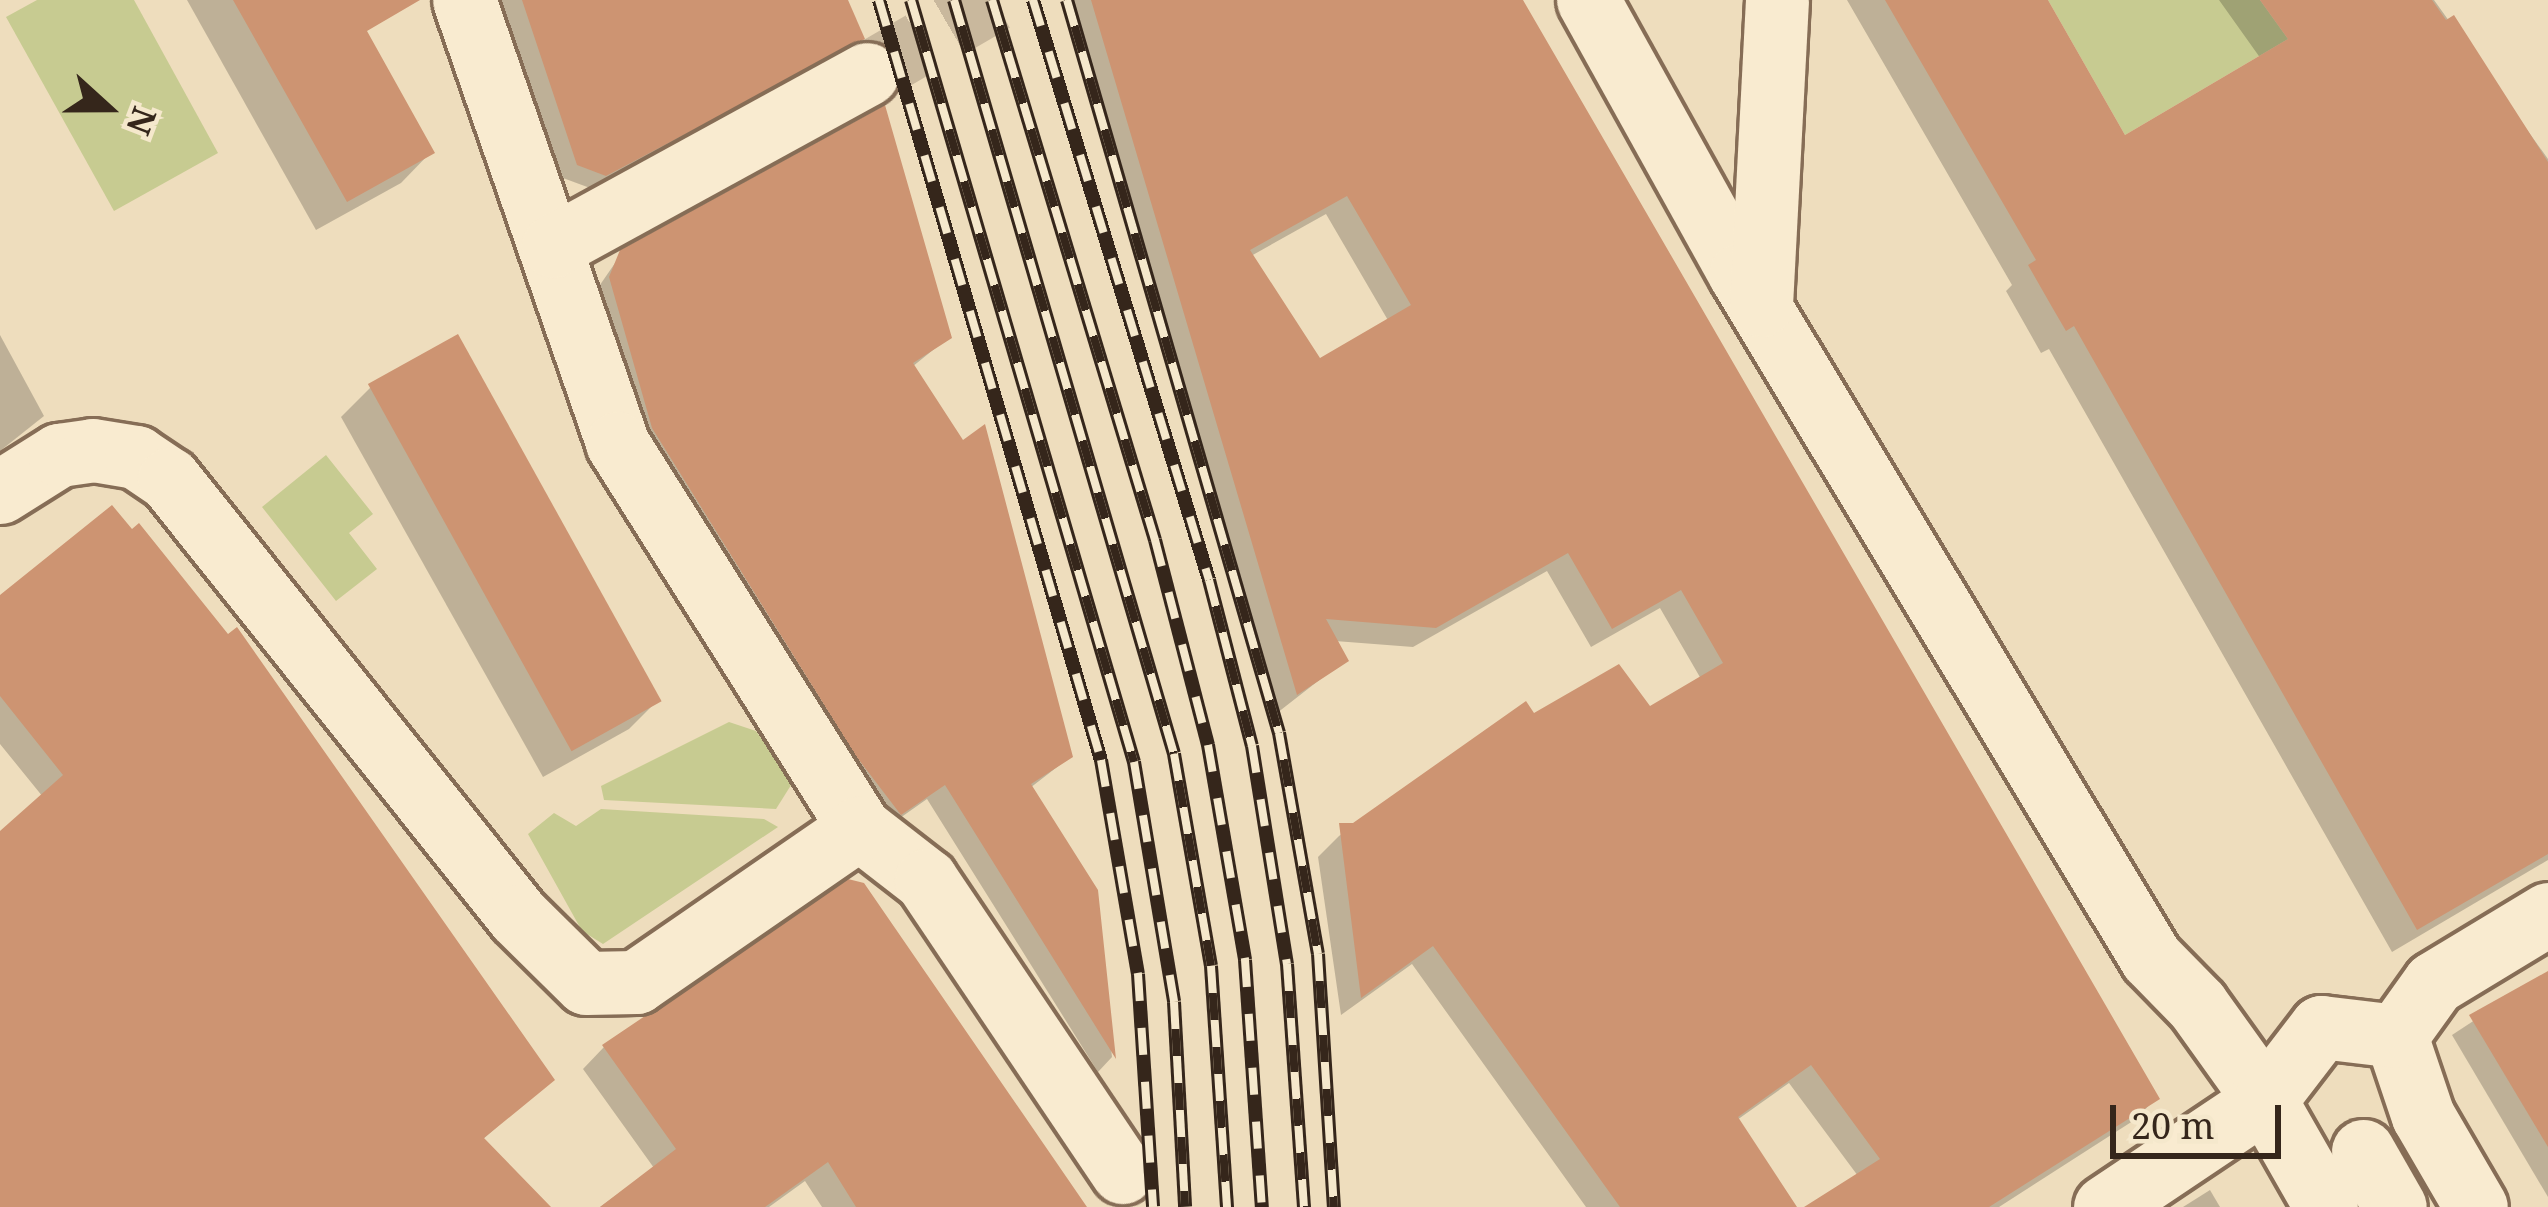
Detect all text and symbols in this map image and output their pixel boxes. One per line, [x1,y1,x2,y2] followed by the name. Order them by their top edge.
[48,48,168,168] north arrow
[116,101,168,141] text: N
[2116,1081,2287,1155] scale bar
[2131,1101,2215,1150] text: 20 m

